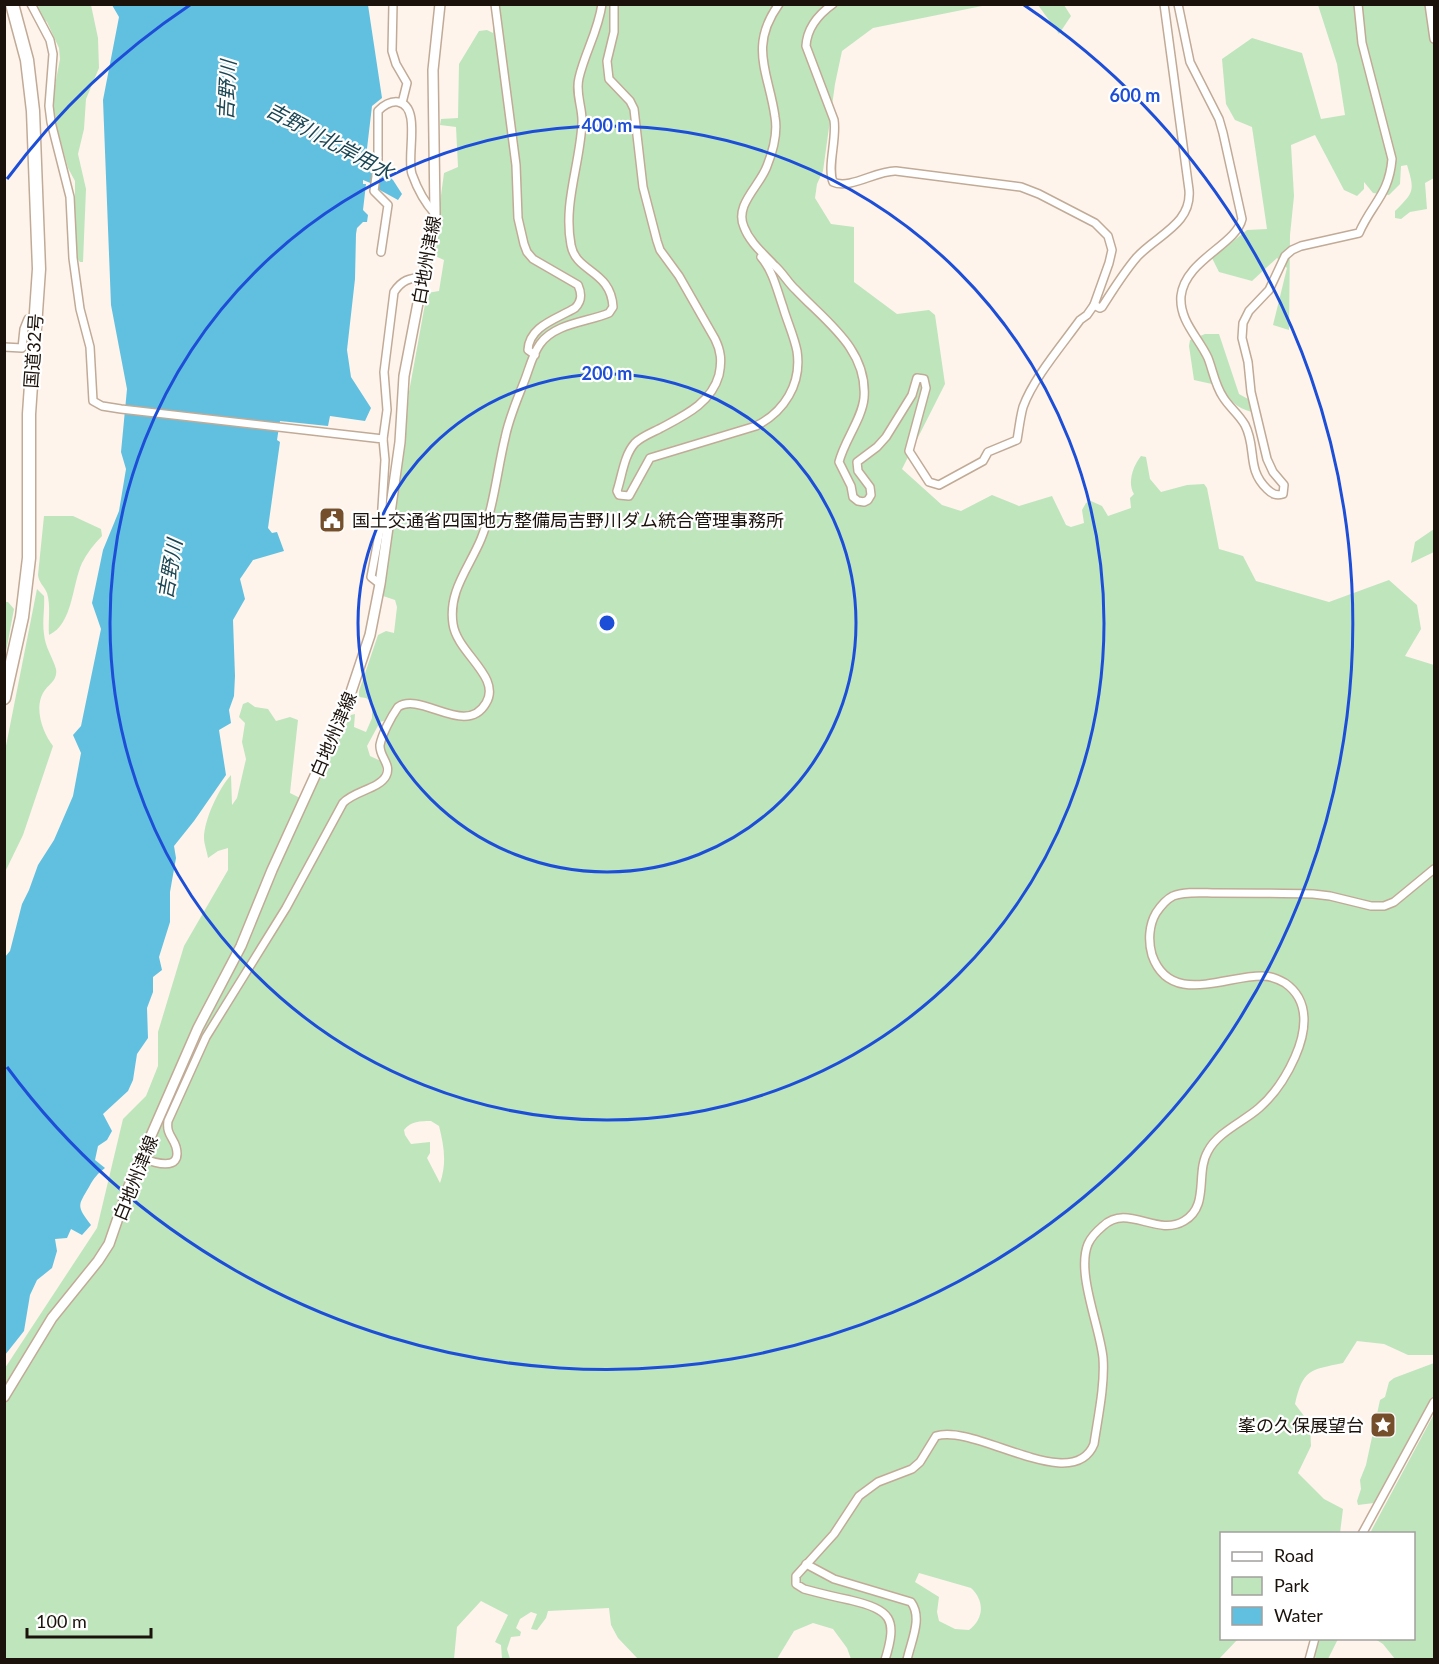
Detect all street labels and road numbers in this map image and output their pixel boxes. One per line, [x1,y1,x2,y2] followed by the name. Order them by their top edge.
[407,214,445,306] street label: 白地州津線
[19,313,47,389] street label: 国道32号
[305,688,361,780] street label: 白地州津線
[108,1132,162,1224] street label: 白地州津線

